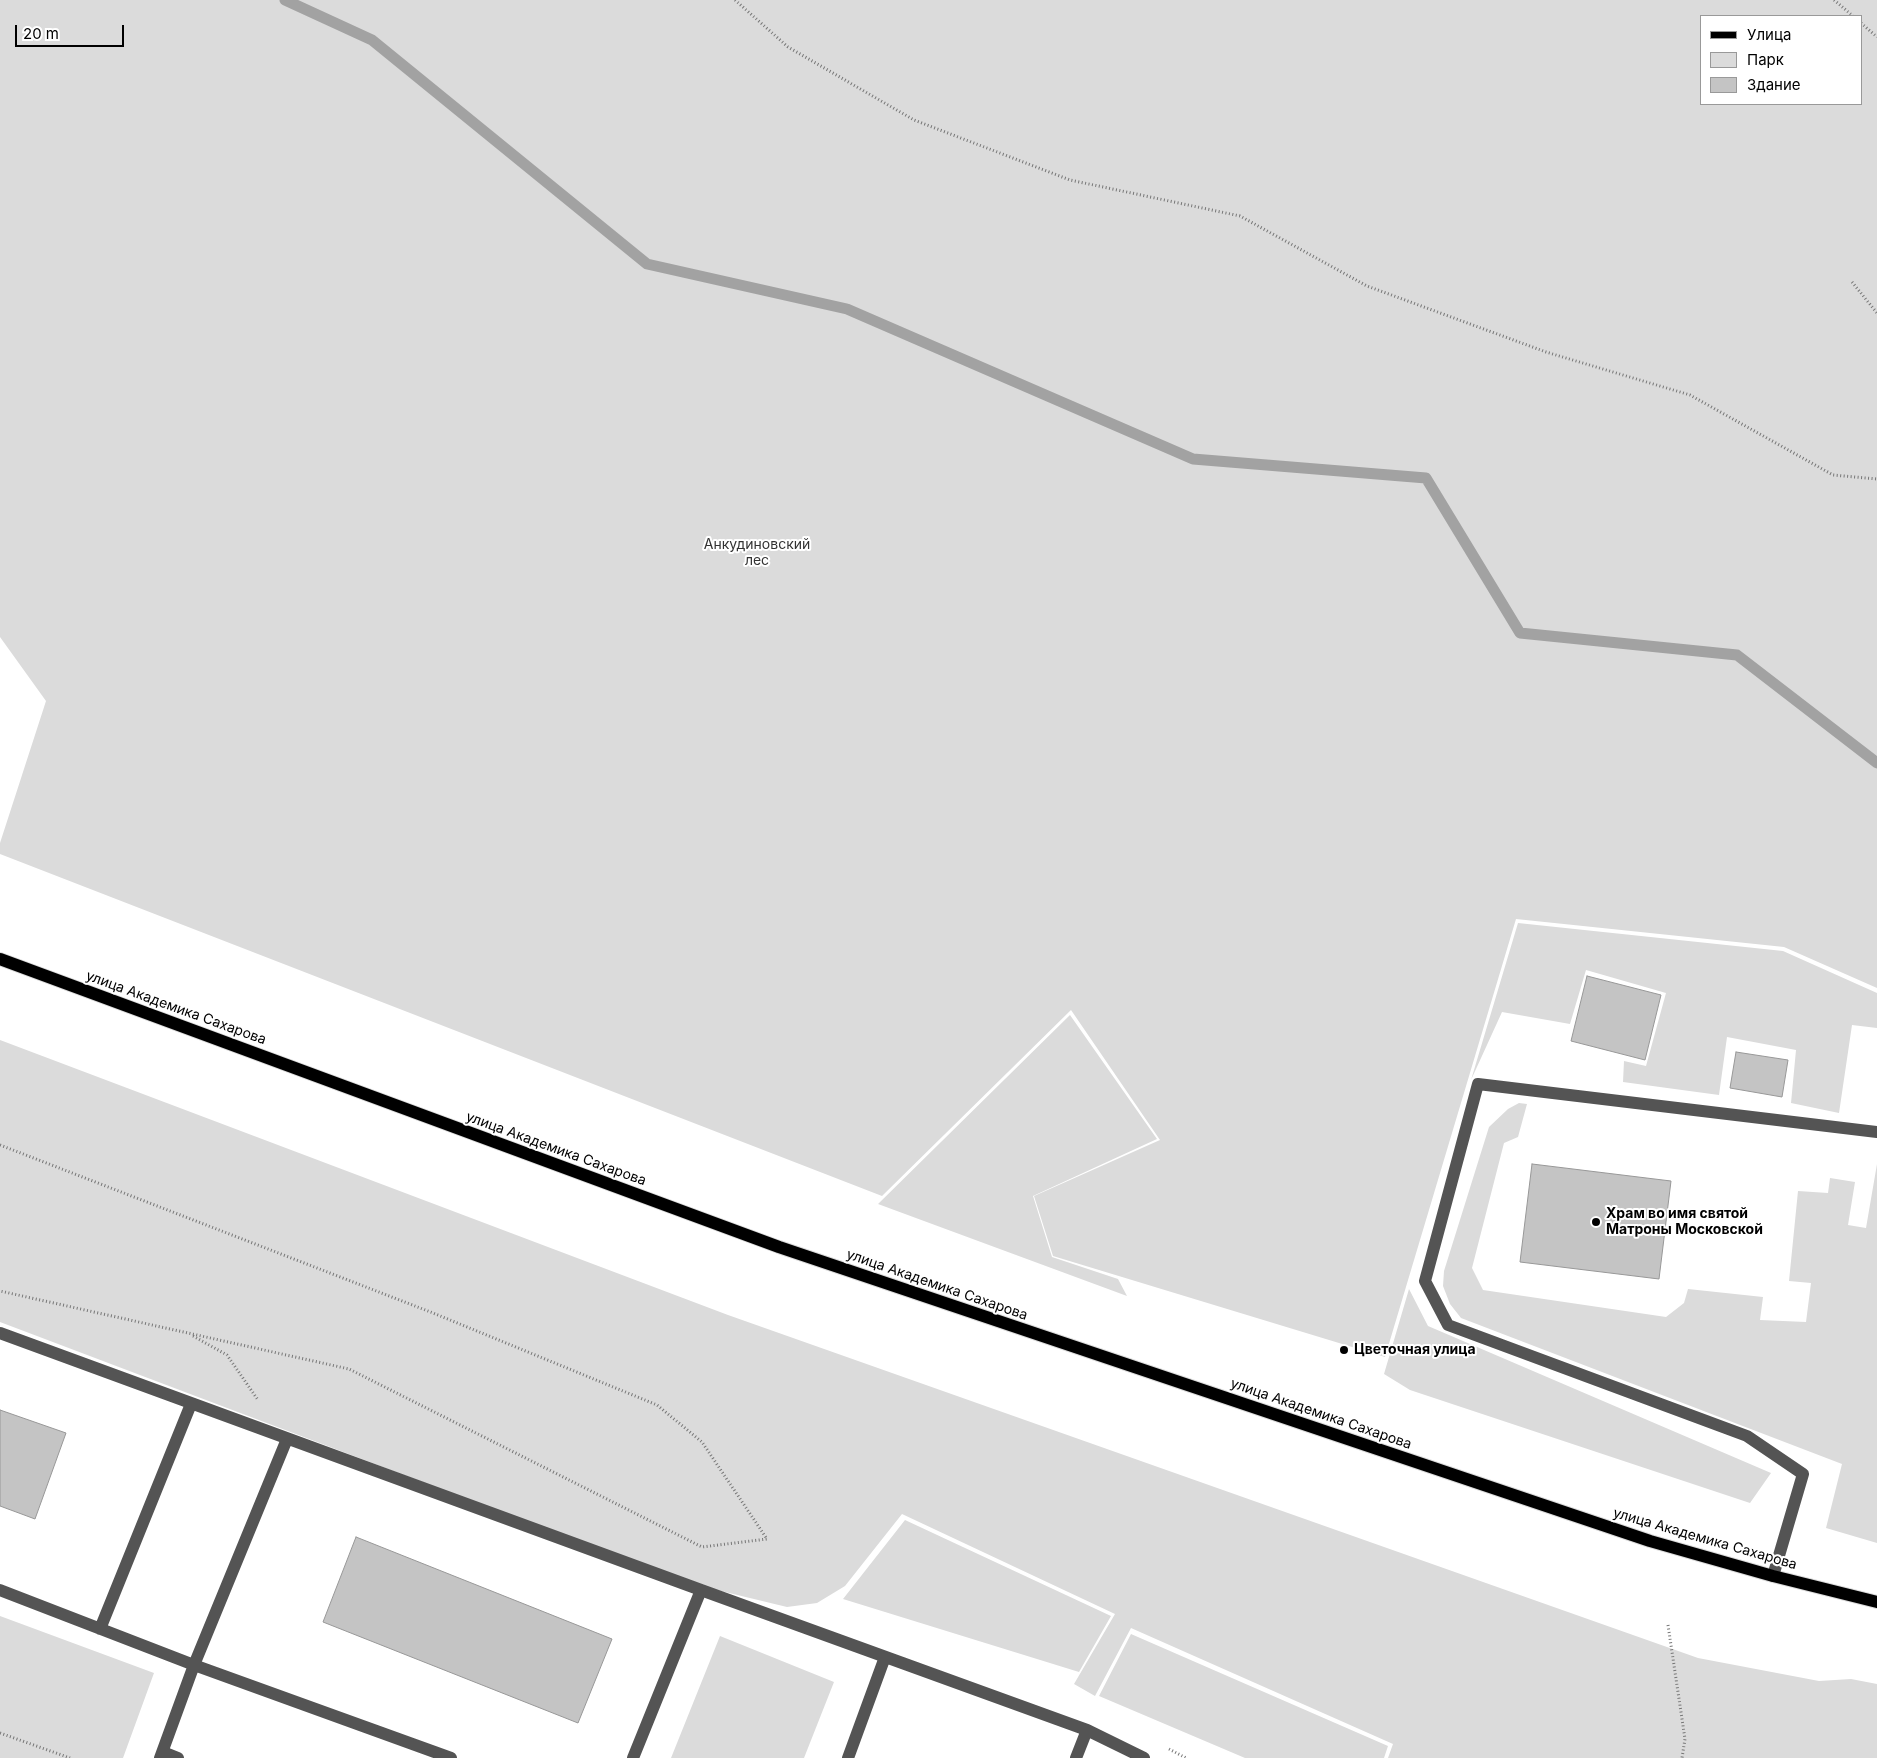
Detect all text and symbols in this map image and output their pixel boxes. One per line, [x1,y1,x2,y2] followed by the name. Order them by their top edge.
[18,15,126,47] scale bar
[1700,15,1862,105] legend
[23,24,59,43] text: 20 m
[1747,25,1791,44] text: Улица
[1747,50,1784,69] text: Парк
[1747,75,1801,94] text: Здание
[704,537,810,570] park label: Анкудиновский лес
[84,968,268,1048] street label: улица Академика Сахарова
[464,1109,648,1189] street label: улица Академика Сахарова
[1606,1206,1763,1238] place label: Храм во имя святой Матроны Московской
[1590,1216,1602,1228] marker: Храм во имя святой Матроны Московской
[844,1246,1030,1324] street label: улица Академика Сахарова
[1354,1342,1476,1358] place label: Цветочная улица
[1338,1344,1350,1356] marker: Цветочная улица
[1228,1375,1414,1453] street label: улица Академика Сахарова
[1611,1505,1799,1573] street label: улица Академика Сахарова

